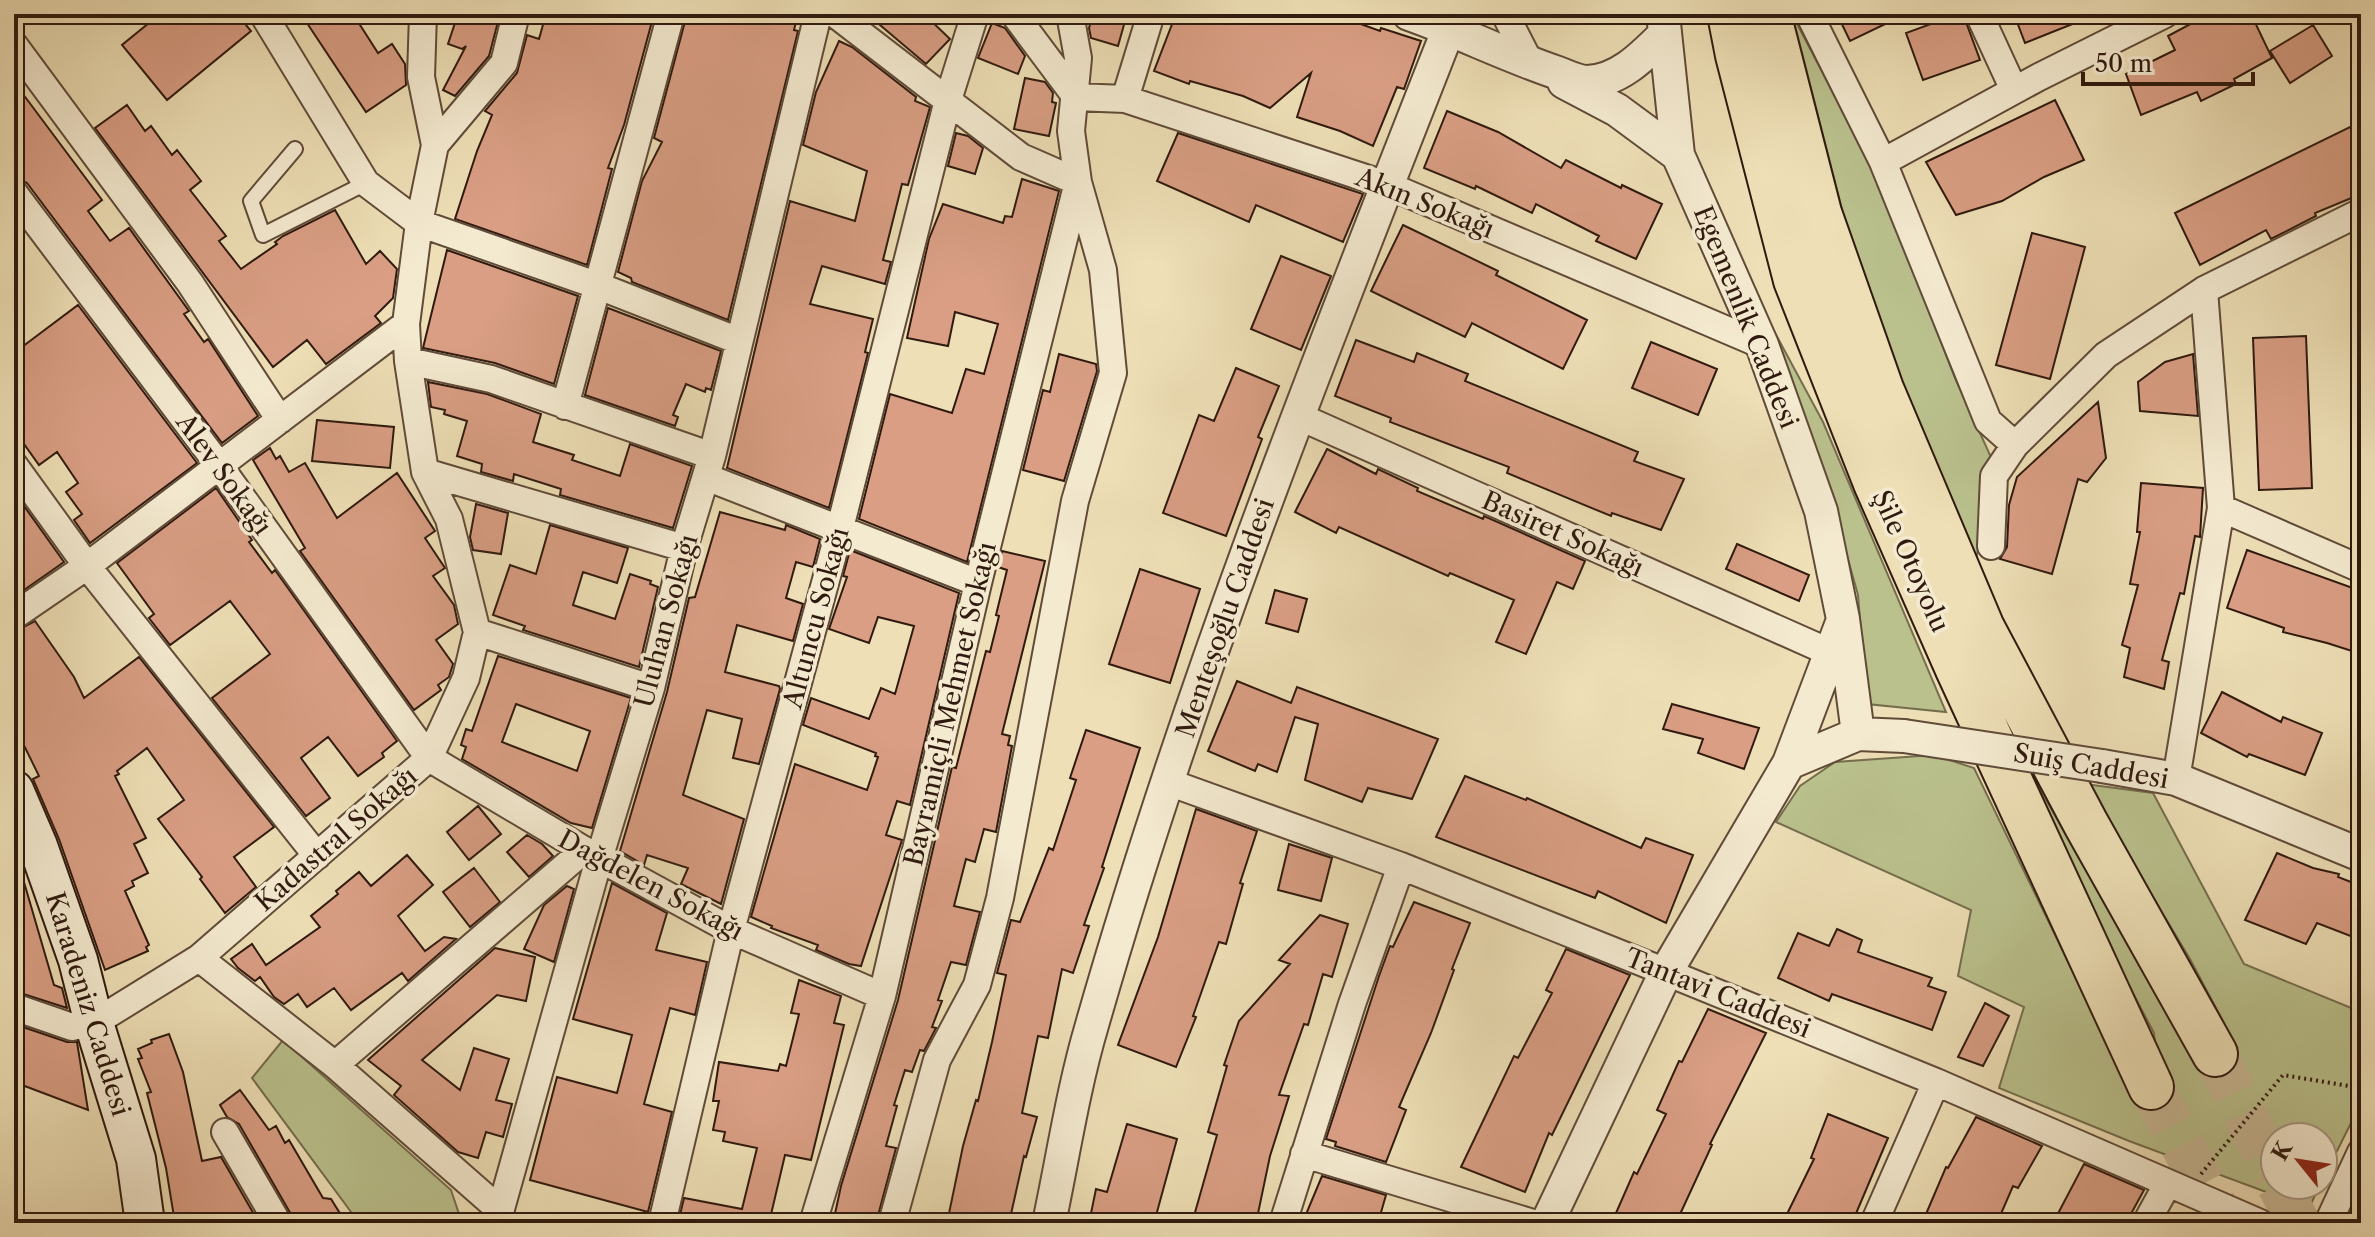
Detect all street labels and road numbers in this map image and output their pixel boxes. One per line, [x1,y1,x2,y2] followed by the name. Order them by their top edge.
[1350,160,1499,245] street label: Akın Sokağı
[1687,201,1805,433] street label: Egemenlik Caddesi
[169,406,279,541] street label: Alev Sokağı
[1477,484,1649,584] street label: Basiret Sokağı
[1865,485,1957,637] street label: Şile Otoyolu
[1169,494,1281,742] street label: Menteşoğlu Caddesi
[776,524,856,713] street label: Altuncu Sokağı
[627,531,705,711] street label: Uluhan Sokağı
[897,539,1003,869] street label: Bayramiçli Mehmet Sokağı
[2011,737,2171,795] street label: Suiş Caddesi
[248,760,424,918] street label: Kadastral Sokağı
[553,823,749,947] street label: Dağdelen Sokağı
[39,888,137,1120] street label: Karadeniz Caddesi
[1621,941,1816,1045] street label: Tantavi Caddesi

